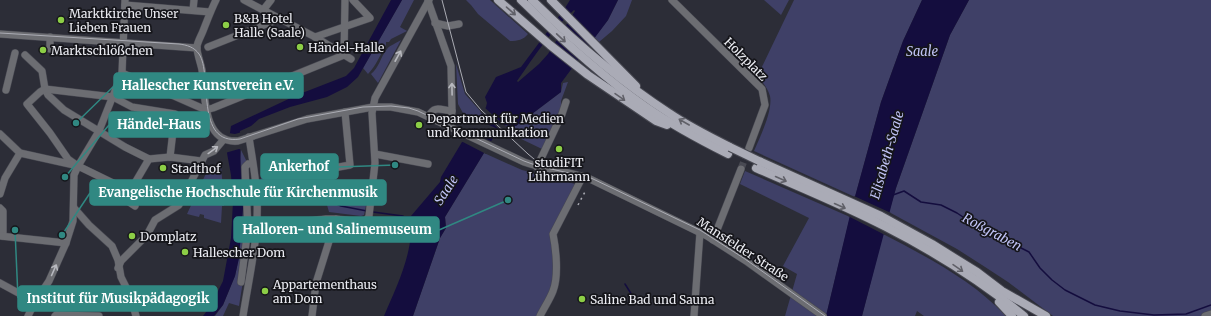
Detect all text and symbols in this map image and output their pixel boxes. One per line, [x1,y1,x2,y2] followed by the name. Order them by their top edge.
[69,6,179,35] place label: Marktkirche Unser Lieben Frauen
[506,7,516,16] one-way arrow
[234,11,305,40] place label: B&B Hotel Halle (Saale)
[56,15,66,25] marker: Marktkirche Unser Lieben Frauen
[221,20,231,30] marker: B&B Hotel Halle (Saale)
[556,33,566,43] one-way arrow
[721,34,771,84] street label: Holzplatz
[308,40,384,55] place label: Händel-Halle
[295,42,305,52] marker: Händel-Halle
[51,43,153,58] place label: Marktschlößchen
[906,43,938,60] water label: Saale
[38,45,48,55] marker: Marktschlößchen
[394,50,402,62] one-way arrow
[114,73,303,98] callout: Hallescher Kunstverein e.V.
[122,77,294,94] text: Hallescher Kunstverein e.V.
[448,83,455,96] one-way arrow
[614,93,625,101] one-way arrow
[866,108,908,201] water label: Elisabeth-Saale
[427,111,564,140] place label: Department für Medien und Kommunikation
[109,112,209,137] callout: Händel-Haus
[117,116,201,133] text: Händel-Haus
[678,118,690,126] one-way arrow
[414,120,424,130] marker: Department für Medien und Kommunikation
[554,144,564,154] marker: studiFIT Lührmann
[207,146,218,154] one-way arrow
[261,154,338,179] callout: Ankerhof
[528,155,590,184] place label: studiFIT Lührmann
[268,158,330,175] text: Ankerhof
[171,161,221,176] place label: Stadthof
[158,163,168,173] marker: Stadthof
[430,172,462,208] water label: Saale
[774,176,786,183] one-way arrow
[90,180,386,205] callout: Evangelische Hochschule für Kirchenmusik
[98,184,378,201] text: Evangelische Hochschule für Kirchenmusik
[834,203,846,210] one-way arrow
[959,209,1025,255] water label: Roßgraben
[694,214,792,284] street label: Mansfelder Straße
[234,217,439,242] callout: Halloren- und Salinemuseum
[242,221,432,238] text: Halloren- und Salinemuseum
[140,229,197,244] place label: Domplatz
[127,231,137,241] marker: Domplatz
[193,245,285,260] place label: Hallescher Dom
[180,247,190,257] marker: Hallescher Dom
[51,264,58,276] one-way arrow
[952,264,963,272] one-way arrow
[272,277,377,306] place label: Appartementhaus am Dom
[18,286,217,311] callout: Institut für Musikpädagogik
[260,286,270,296] marker: Appartementhaus am Dom
[27,290,210,307] text: Institut für Musikpädagogik
[590,292,715,307] place label: Saline Bad und Sauna
[577,294,587,304] marker: Saline Bad und Sauna

